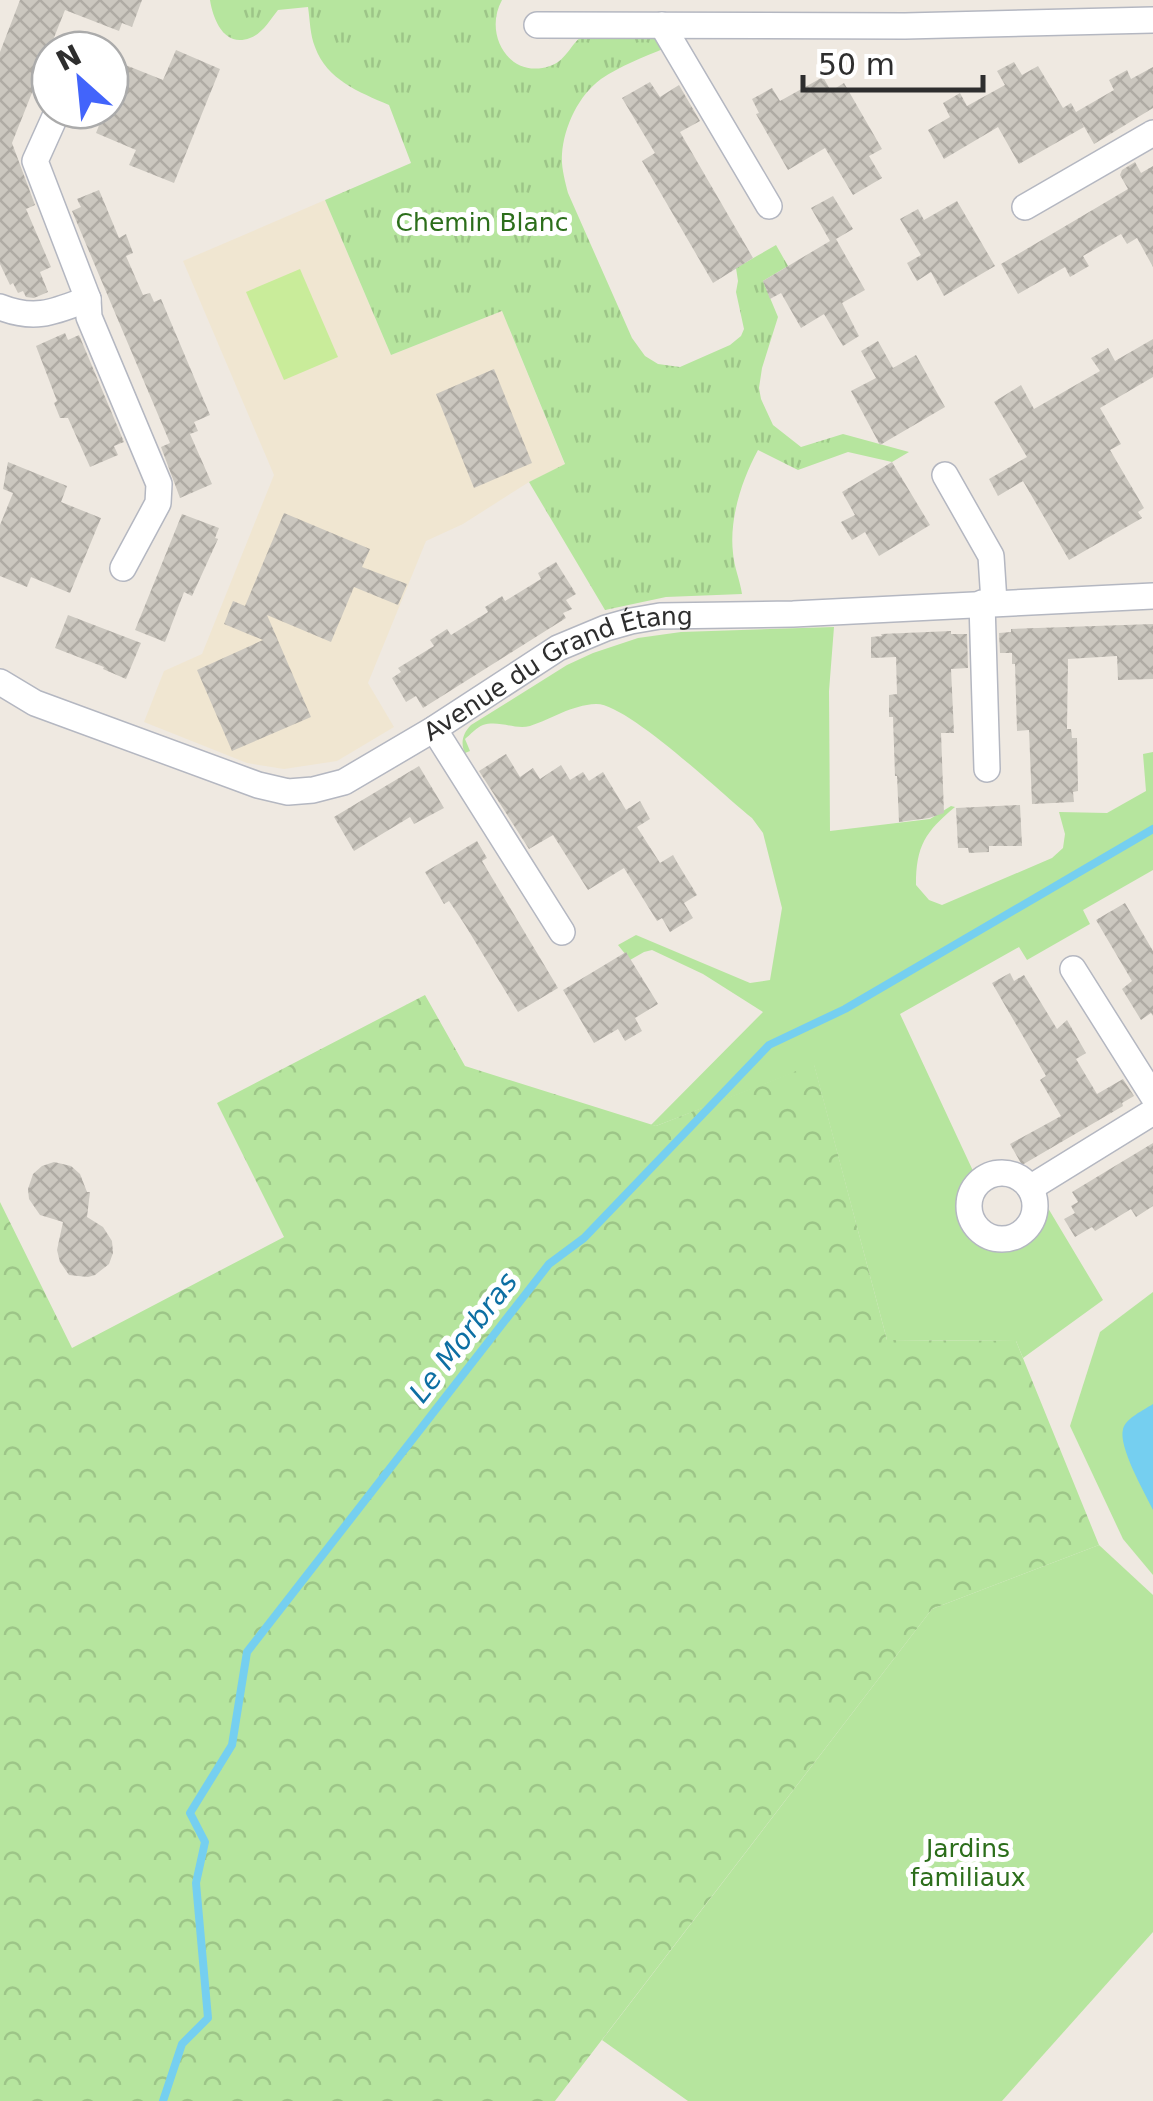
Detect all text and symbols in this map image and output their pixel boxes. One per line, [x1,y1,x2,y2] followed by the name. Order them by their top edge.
[30,30,130,130] north arrow
[803,30,983,92] scale bar
[51,38,87,78] text: N
[818,47,895,82] text: 50 m
[396,208,568,237] park label: Chemin Blanc
[419,602,693,747] street label: Avenue du Grand Étang
[403,1266,524,1409] water label: Le Morbras
[910,1834,1026,1892] park label: Jardins familiaux

